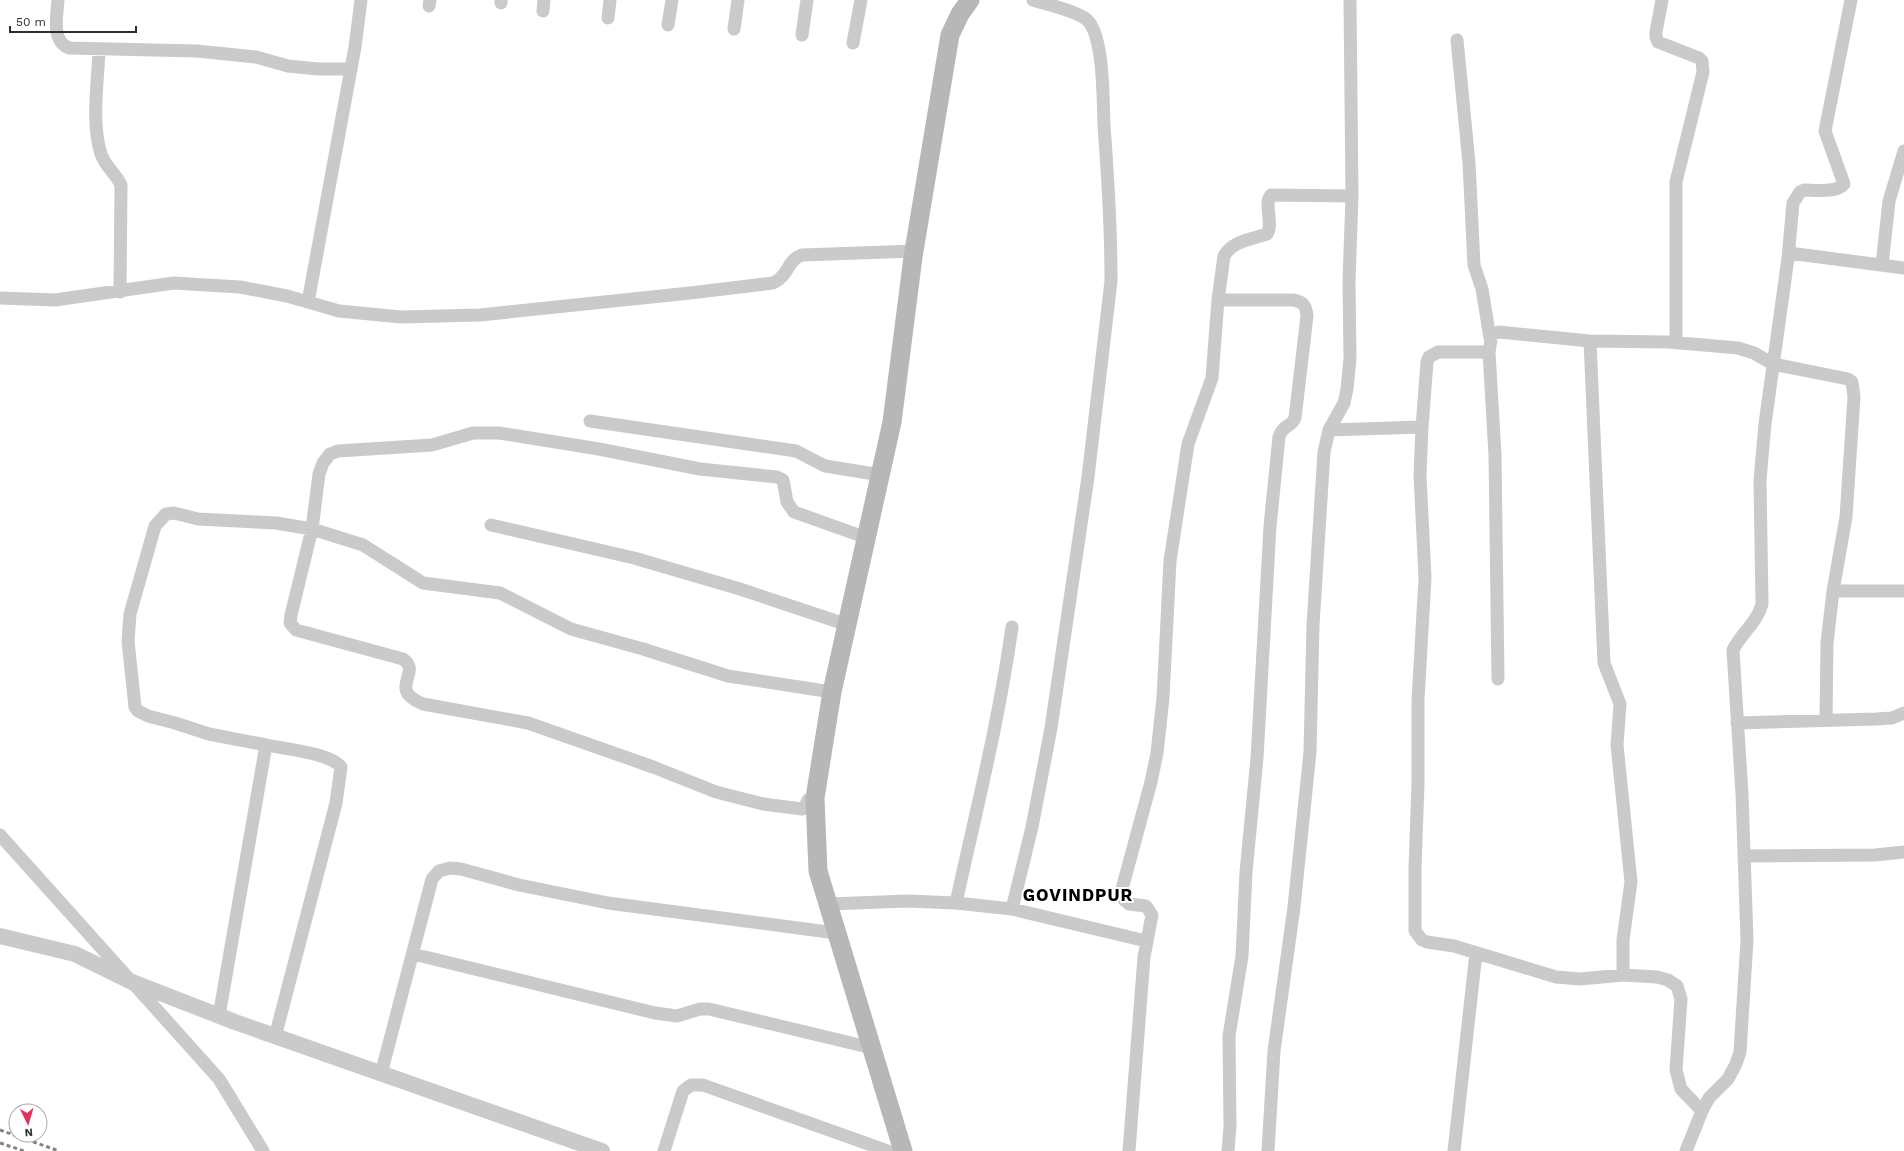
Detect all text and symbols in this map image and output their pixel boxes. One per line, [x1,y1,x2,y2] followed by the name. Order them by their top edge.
[10,8,136,34] scale bar
[16,15,46,29] text: 50 m
[1023,885,1133,905] district label: GOVINDPUR
[8,1103,48,1143] north arrow
[24,1126,33,1139] text: N

